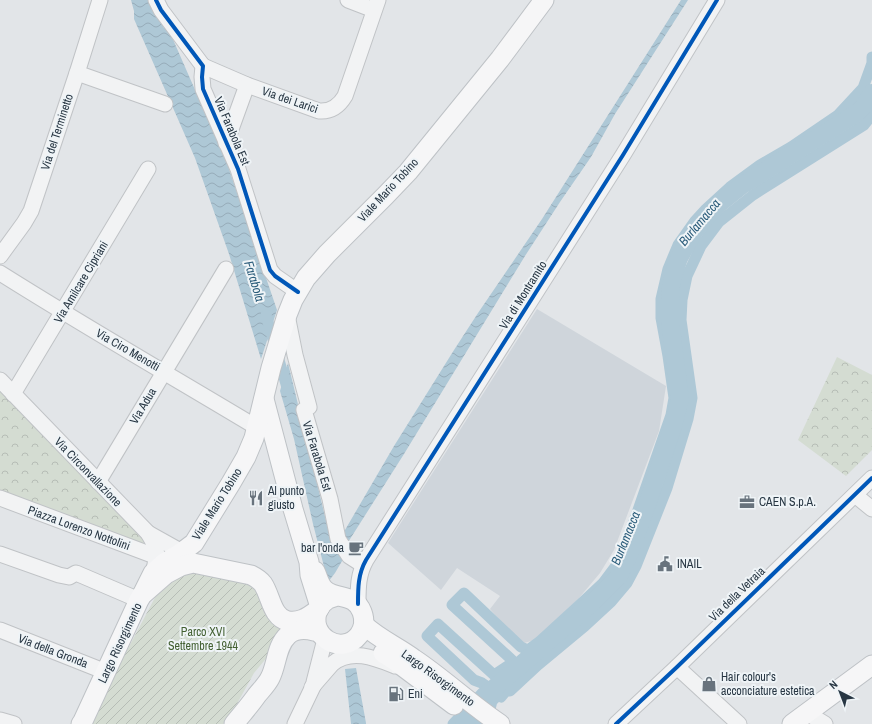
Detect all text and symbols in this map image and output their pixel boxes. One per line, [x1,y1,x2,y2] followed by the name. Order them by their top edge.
[260,83,320,117] street label: Via dei Larici
[37,92,77,172] street label: Via del Terminetto
[210,94,254,168] street label: Via Farabola Est
[354,154,422,226] street label: Viale Mario Tobino
[675,195,724,249] water label: Burlamacca
[50,238,112,326] street label: Via Amilcare Cipriani
[496,258,550,332] street label: Via di Montramito
[240,259,269,304] water label: Farabola
[93,325,163,375] street label: Via Ciro Menotti
[126,384,160,427] street label: Via Adua
[299,419,335,493] street label: Via Farabola Est
[51,434,125,510] street label: Via Circonvallazione
[188,465,246,543] street label: Viale Mario Tobino
[267,483,304,513] place label: Al punto giusto
[247,489,265,507] restaurant icon: Al punto giusto
[738,493,756,511] office icon: CAEN S.p.A.
[759,494,816,510] place label: CAEN S.p.A.
[26,502,132,554] street label: Piazza Lorenzo Nottolini
[607,509,644,567] water label: Burlamacca
[347,539,365,557] cafe icon: bar l'onda
[301,540,345,556] place label: bar l'onda
[656,555,674,573] public building icon: INAIL
[677,556,702,572] place label: INAIL
[706,563,769,625] street label: Via della Vetraia
[94,600,146,686] street label: Largo Risorgimento
[168,624,239,654] park label: Parco XVI Settembre 1944
[16,630,91,672] street label: Via della Gronda
[398,646,478,710] street label: Largo Risorgimento
[721,669,815,699] place label: Hair colour's acconciature estetica
[820,672,860,712] north arrow
[700,675,718,693] shop icon: Hair colour's acconciature estetica
[826,677,840,692] text: N
[387,685,405,703] fuel station icon: Eni
[408,686,423,702] place label: Eni

